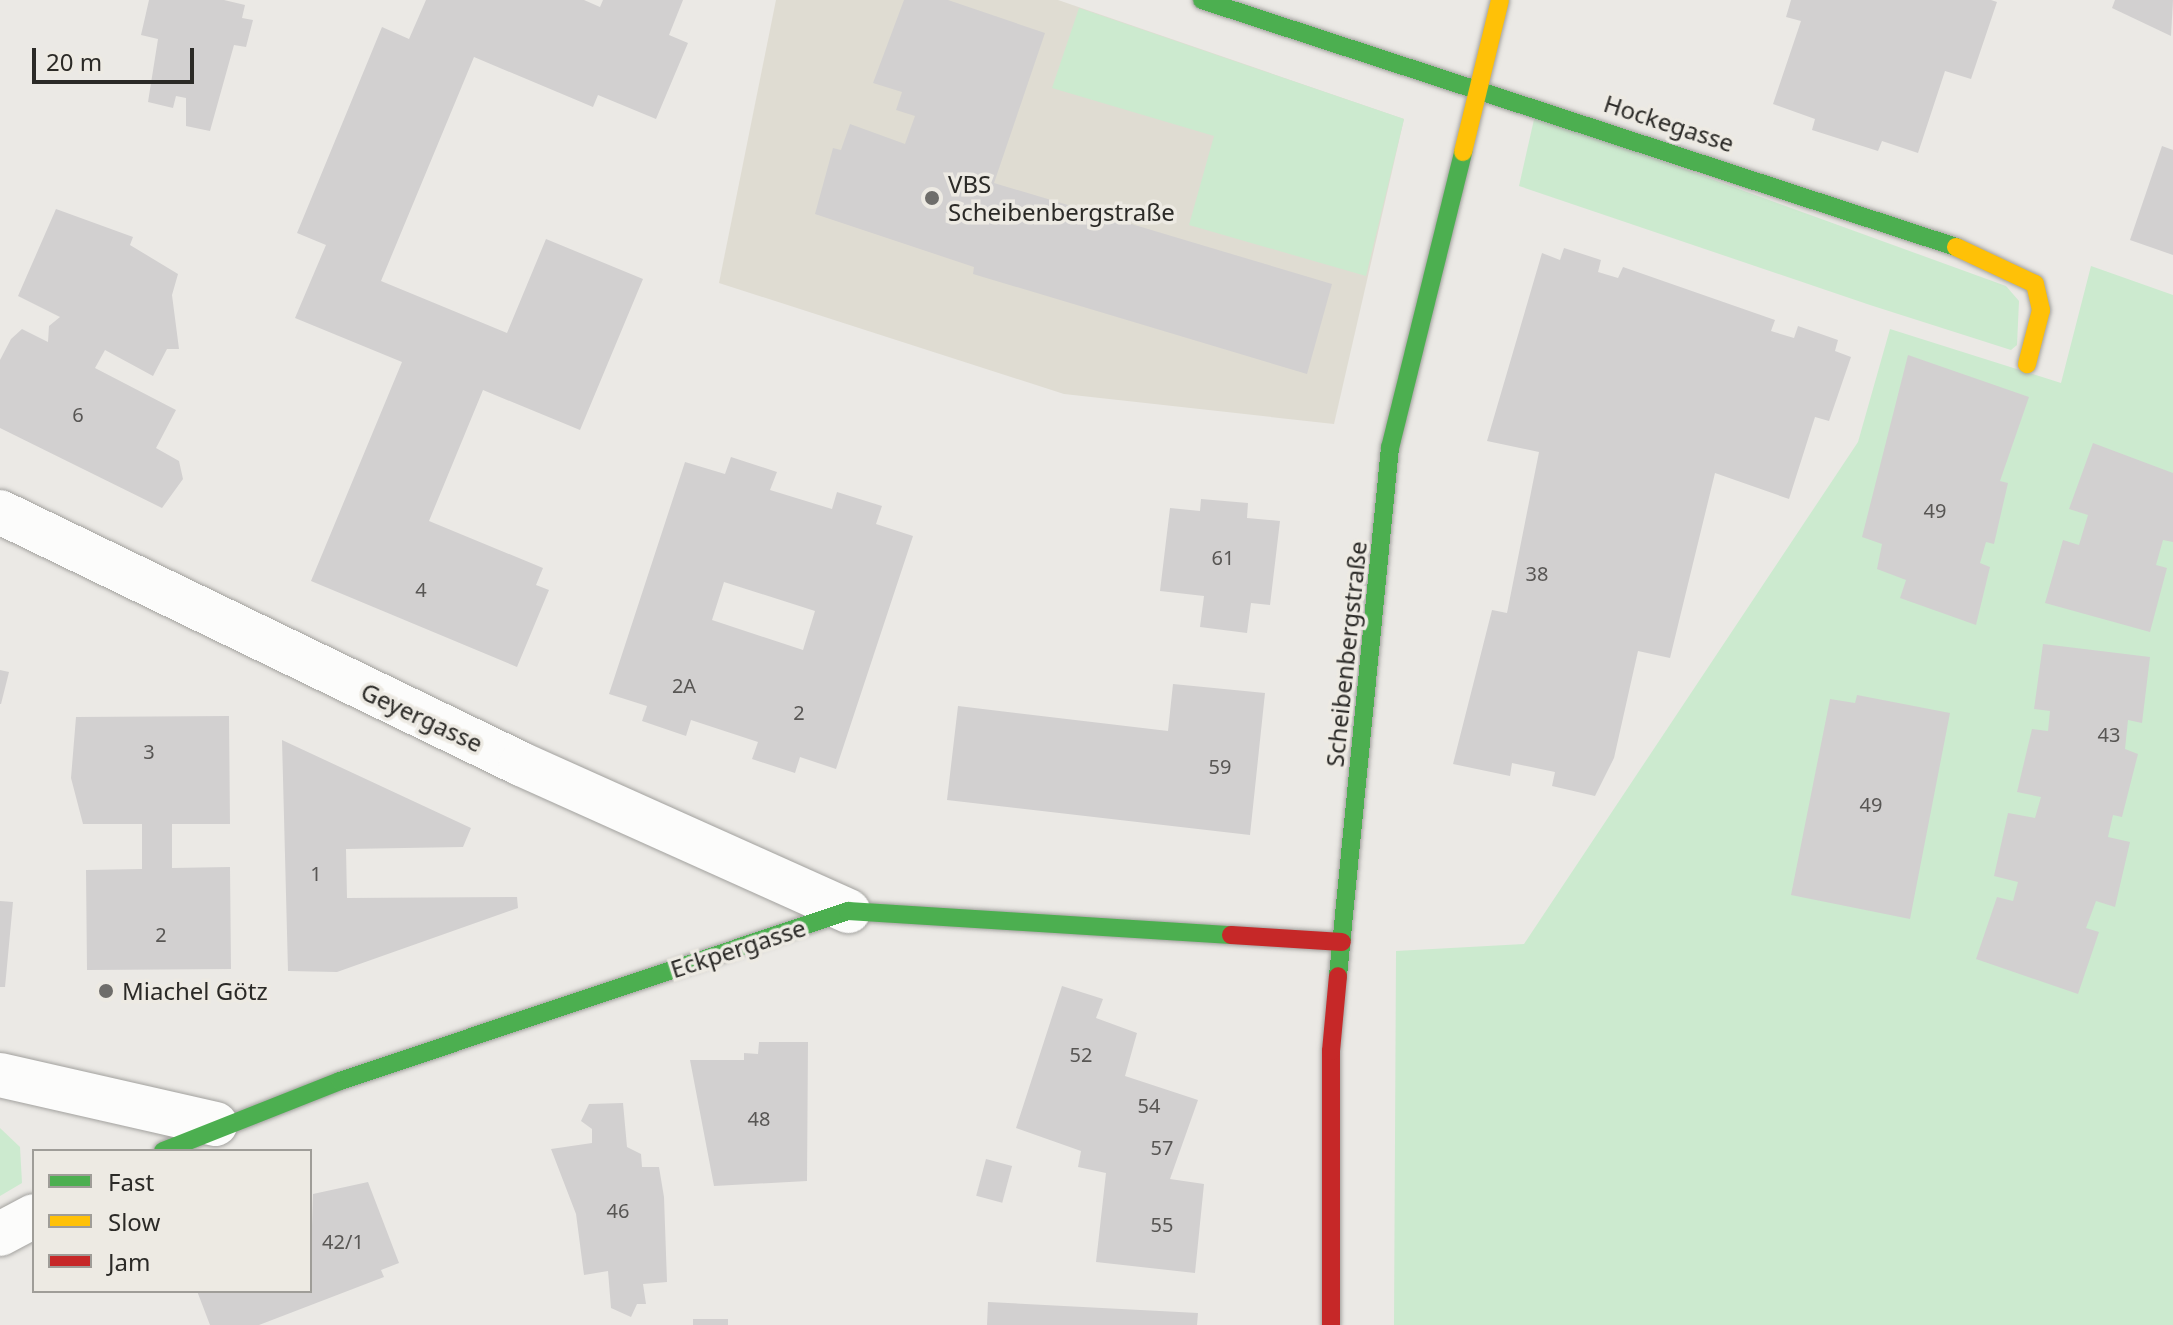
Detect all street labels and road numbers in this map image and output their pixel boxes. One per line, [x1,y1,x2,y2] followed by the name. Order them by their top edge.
[1600,88,1738,158] street label: Hockegasse
[1320,540,1372,768] street label: Scheibenbergstraße
[357,676,487,758] street label: Geyergasse
[667,913,809,983] street label: Eckpergasse

